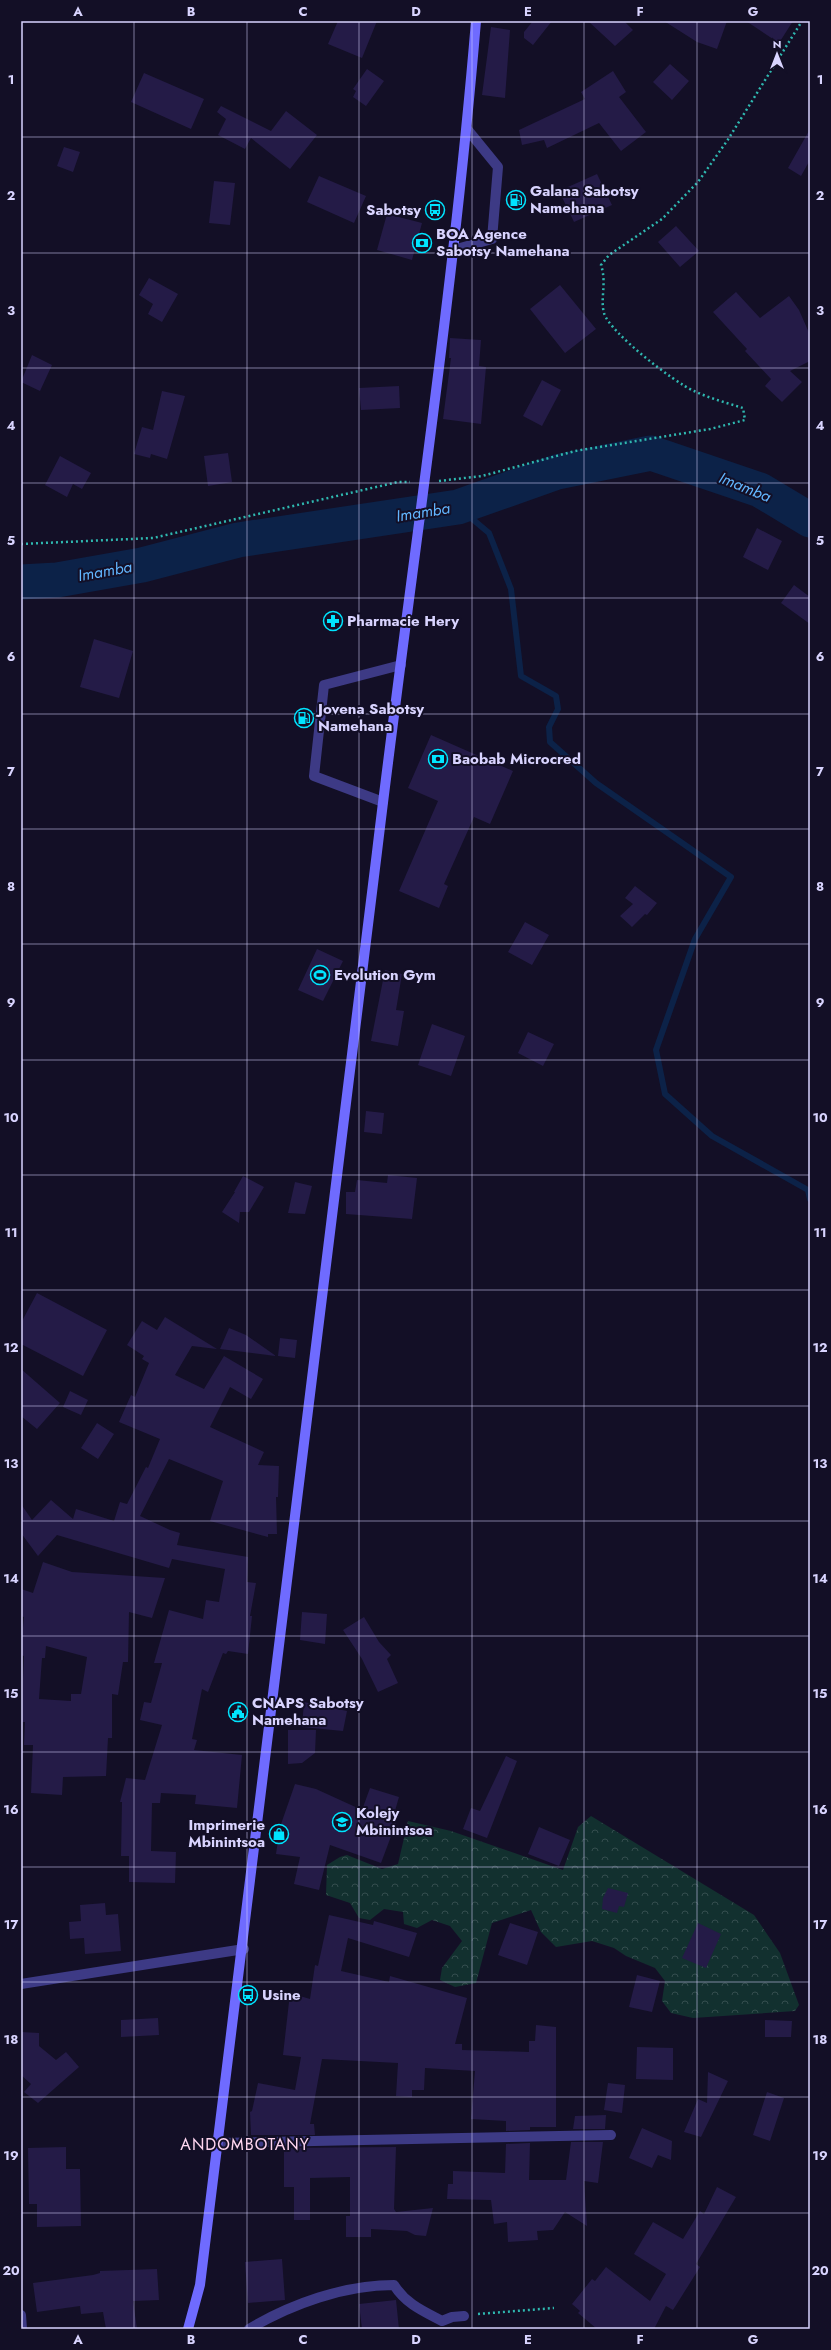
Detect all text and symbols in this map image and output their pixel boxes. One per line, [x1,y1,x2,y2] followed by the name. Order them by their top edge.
[72,2,83,21] text: A
[187,2,196,21] text: B
[298,2,308,21] text: C
[411,2,421,21] text: D
[524,2,532,21] text: E
[636,2,644,21] text: F
[748,2,759,21] text: G
[757,34,797,74] north arrow
[773,36,781,52] text: N
[8,70,14,89] text: 1
[817,70,823,89] text: 1
[530,180,639,219] place label: Galana Sabotsy Namehana
[7,186,15,205] text: 2
[816,186,824,205] text: 2
[505,189,527,211] fuel station icon: Galana Sabotsy Namehana
[366,199,421,221] place label: Sabotsy
[424,199,446,221] bus stop icon: Sabotsy
[436,223,570,262] place label: BOA Agence Sabotsy Namehana
[411,232,433,254] bank icon: BOA Agence Sabotsy Namehana
[7,301,15,320] text: 3
[816,301,824,320] text: 3
[6,416,16,435] text: 4
[815,416,825,435] text: 4
[715,466,775,508] water label: Imamba
[394,496,452,528] water label: Imamba
[7,531,15,550] text: 5
[816,531,824,550] text: 5
[76,555,134,587] water label: Imamba
[322,610,344,632] pharmacy icon: Pharmacie Hery
[347,610,459,632] place label: Pharmacie Hery
[7,647,16,666] text: 6
[816,647,825,666] text: 6
[315,698,424,737] place label: Jovena Sabotsy Namehana
[293,707,315,729] fuel station icon: Jovena Sabotsy Namehana
[427,748,449,770] bank icon: Baobab Microcred
[452,748,581,770] place label: Baobab Microcred
[7,762,15,781] text: 7
[816,762,824,781] text: 7
[7,877,15,896] text: 8
[816,877,824,896] text: 8
[309,964,331,986] sports icon: Evolution Gym
[334,964,436,986] place label: Evolution Gym
[7,993,16,1012] text: 9
[816,993,825,1012] text: 9
[3,1108,19,1127] text: 10
[812,1108,828,1127] text: 10
[4,1223,18,1242] text: 11
[813,1223,827,1242] text: 11
[3,1338,19,1357] text: 12
[812,1338,828,1357] text: 12
[4,1454,18,1473] text: 13
[813,1454,827,1473] text: 13
[3,1569,19,1588] text: 14
[812,1569,828,1588] text: 14
[3,1684,19,1703] text: 15
[812,1684,828,1703] text: 15
[252,1692,364,1731] place label: CNAPS Sabotsy Namehana
[227,1701,249,1723] public building icon: CNAPS Sabotsy Namehana
[3,1800,19,1819] text: 16
[812,1800,828,1819] text: 16
[356,1802,433,1841] place label: Kolejy Mbinintsoa
[331,1811,353,1833] school or university icon: Kolejy Mbinintsoa
[188,1814,265,1853] place label: Imprimerie Mbinintsoa
[268,1823,290,1845] shop icon: Imprimerie Mbinintsoa
[4,1915,18,1934] text: 17
[813,1915,827,1934] text: 17
[237,1984,259,2006] bus stop icon: Usine
[262,1984,301,2006] place label: Usine
[4,2030,18,2049] text: 18
[813,2030,827,2049] text: 18
[180,2133,310,2156] district label: ANDOMBOTANY
[3,2146,19,2165] text: 19
[812,2146,828,2165] text: 19
[2,2261,20,2280] text: 20
[811,2261,829,2280] text: 20
[72,2330,83,2349] text: A
[187,2330,196,2349] text: B
[298,2330,308,2349] text: C
[411,2330,421,2349] text: D
[524,2330,532,2349] text: E
[636,2330,644,2349] text: F
[748,2330,759,2349] text: G

